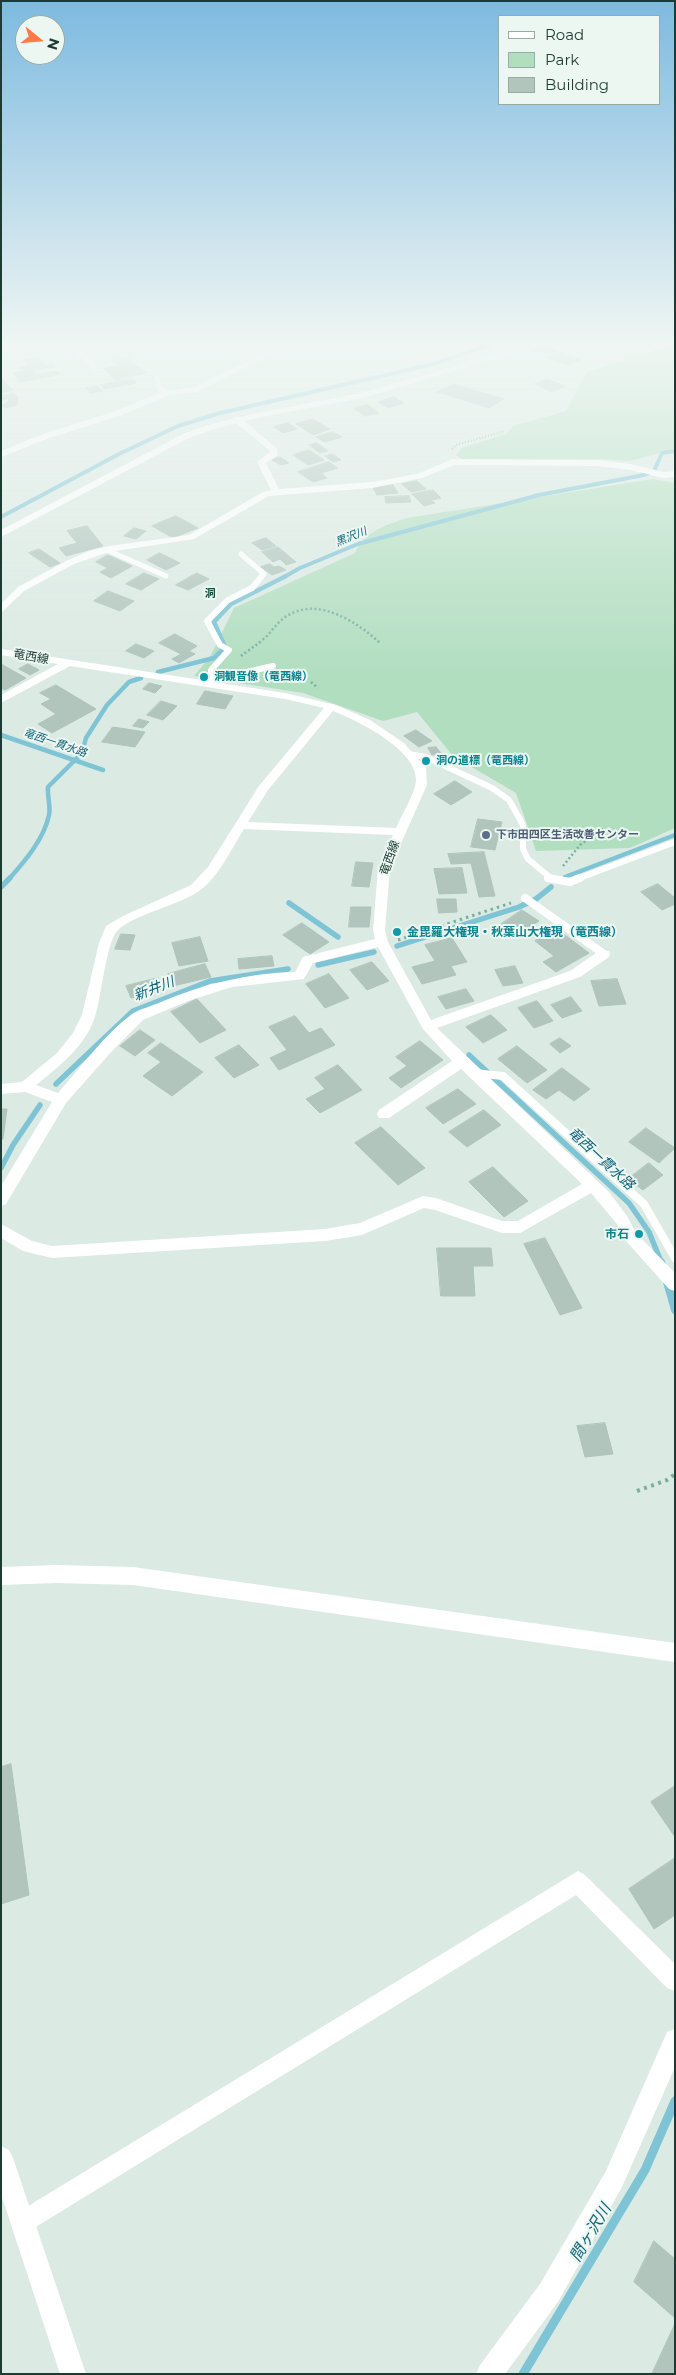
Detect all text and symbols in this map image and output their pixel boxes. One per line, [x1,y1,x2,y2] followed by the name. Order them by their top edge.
[15,15,65,65] north arrow
[498,15,661,105] legend
[545,25,584,44] text: Road
[43,36,64,52] text: N
[545,50,579,69] text: Park
[545,75,609,94] text: Building
[333,525,369,549] water label: 黒沢川
[205,587,215,601] district label: 洞
[12,647,50,667] street label: 竜西線
[214,670,313,684] place label: 洞観音像（竜西線）
[198,671,210,683] marker: 洞観音像（竜西線）
[22,726,88,760] water label: 竜西一貫水路
[436,754,535,768] place label: 洞の道標（竜西線）
[420,755,432,767] marker: 洞の道標（竜西線）
[496,828,639,842] place label: 下市田四区生活改善センター
[480,829,492,841] marker: 下市田四区生活改善センター
[377,839,403,877] street label: 竜西線
[407,925,623,939] place label: 金毘羅大権現・秋葉山大権現（竜西線）
[391,926,403,938] marker: 金毘羅大権現・秋葉山大権現（竜西線）
[131,974,177,1004] water label: 新井川
[565,1124,637,1194] water label: 竜西一貫水路
[605,1227,629,1241] place label: 市石
[633,1228,645,1240] marker: 市石
[566,2201,616,2265] water label: 間ヶ沢川

